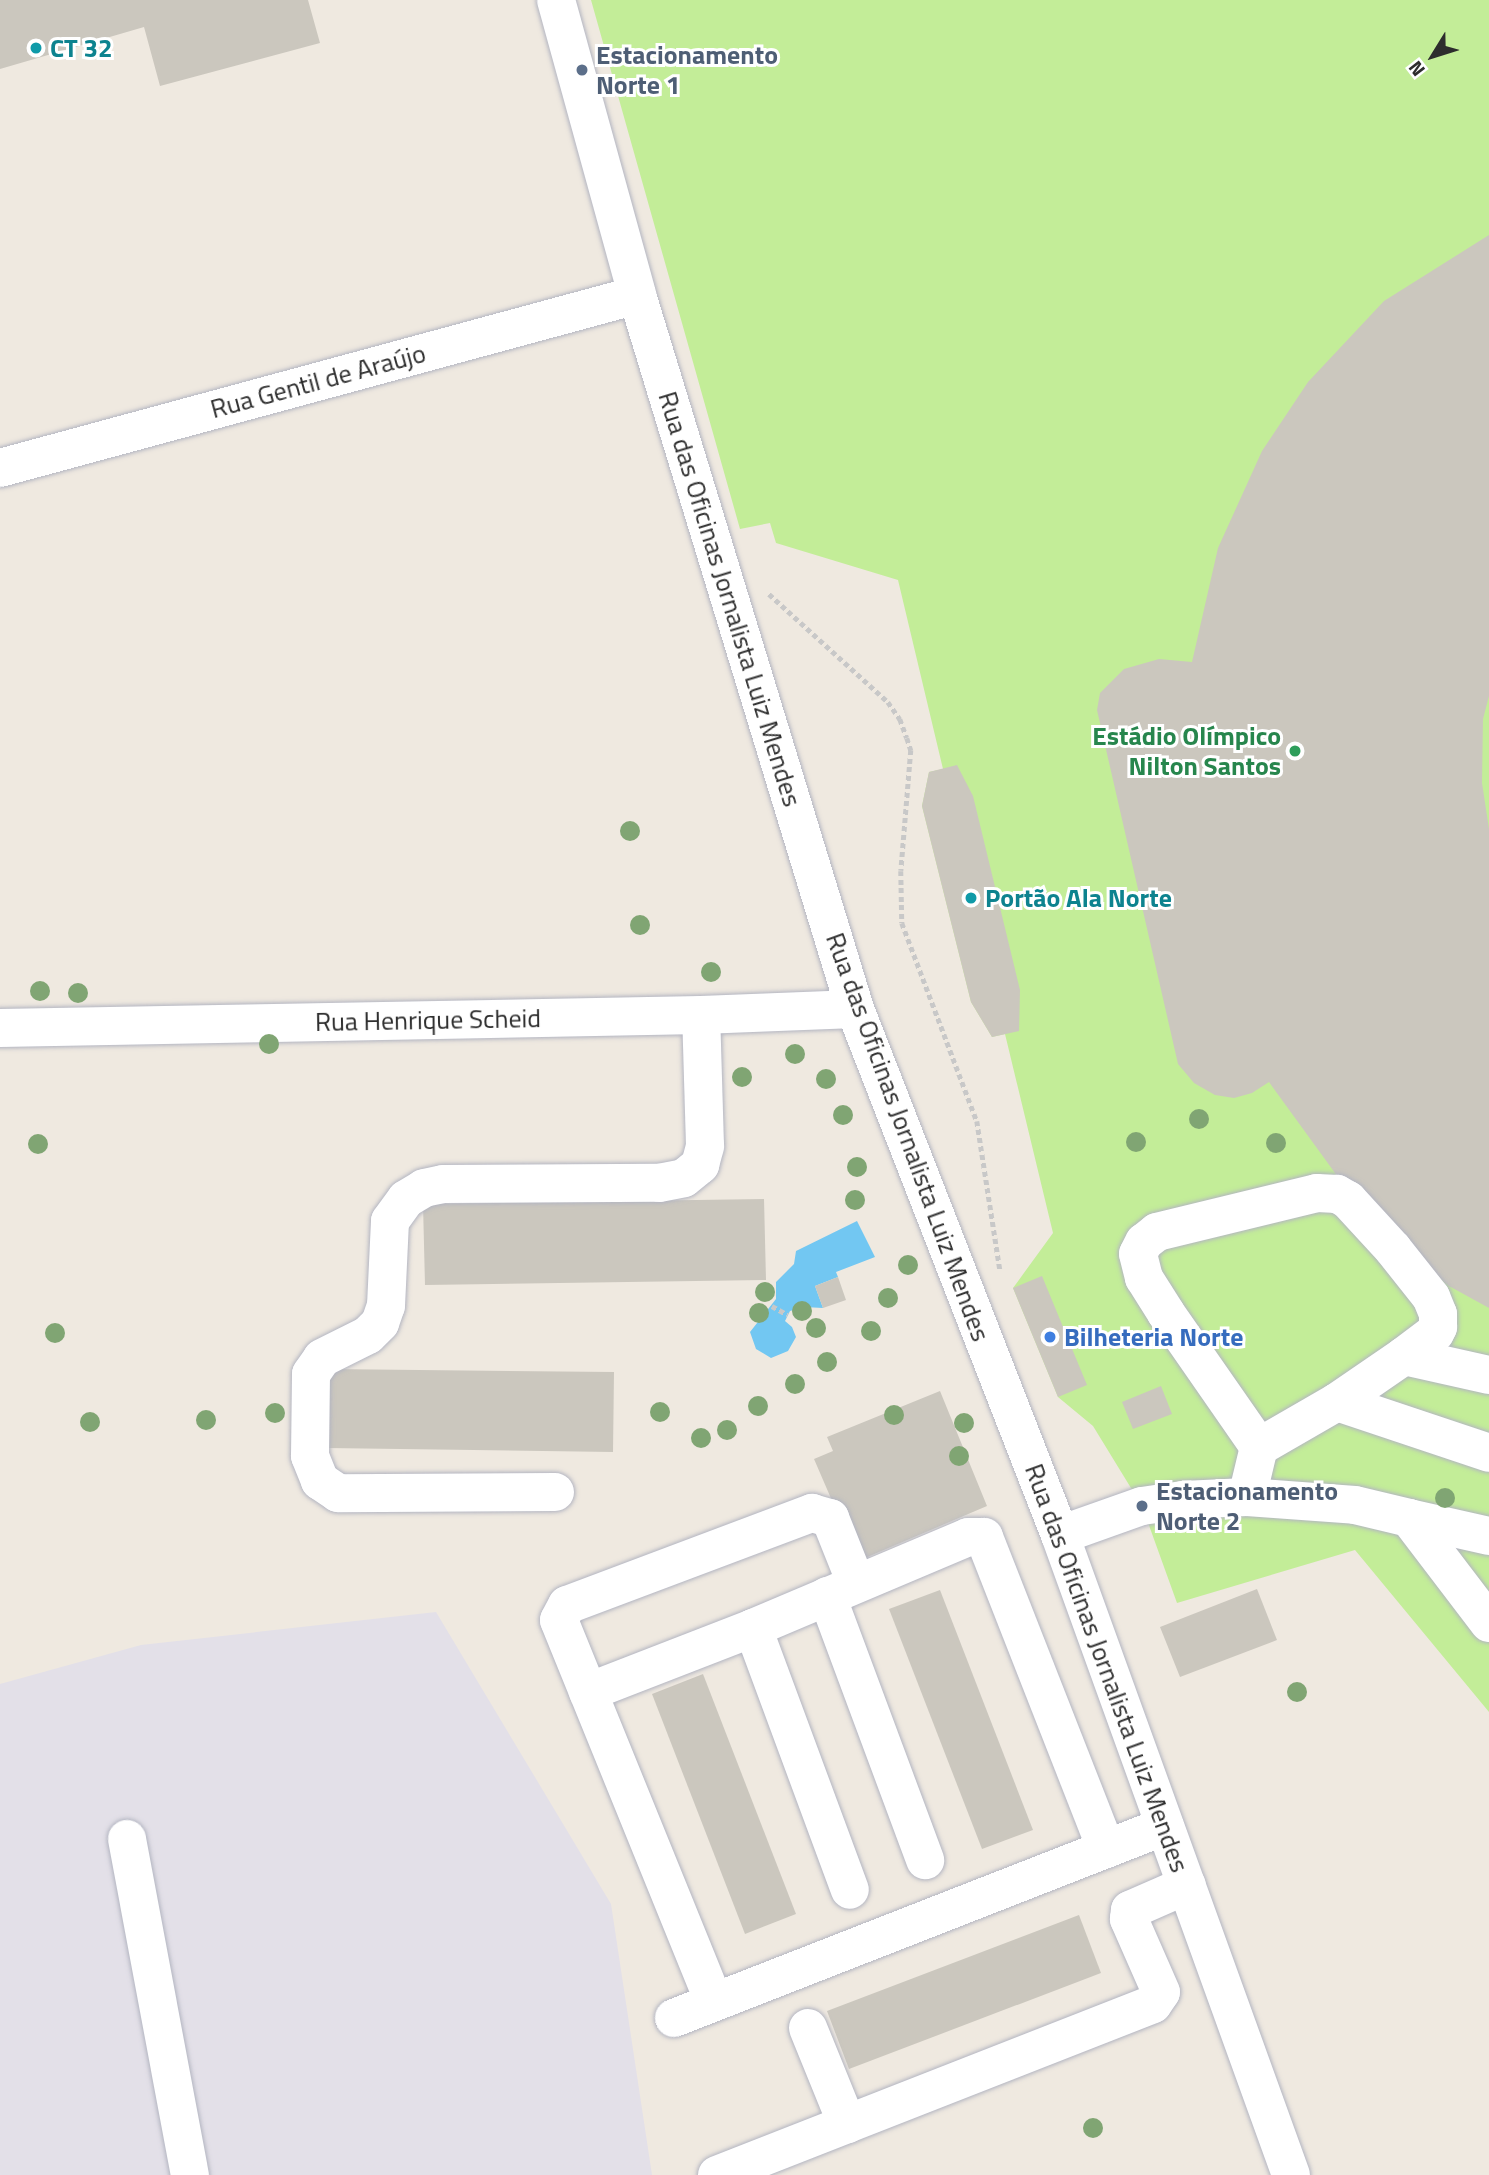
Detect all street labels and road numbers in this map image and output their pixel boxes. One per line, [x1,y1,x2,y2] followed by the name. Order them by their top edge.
[207,337,429,425] street label: Rua Gentil de Araújo
[652,388,808,810] street label: Rua das Oficinas Jornalista Luiz Mendes
[819,929,997,1345] street label: Rua das Oficinas Jornalista Luiz Mendes
[315,1002,541,1038] street label: Rua Henrique Scheid
[1018,1460,1196,1876] street label: Rua das Oficinas Jornalista Luiz Mendes

